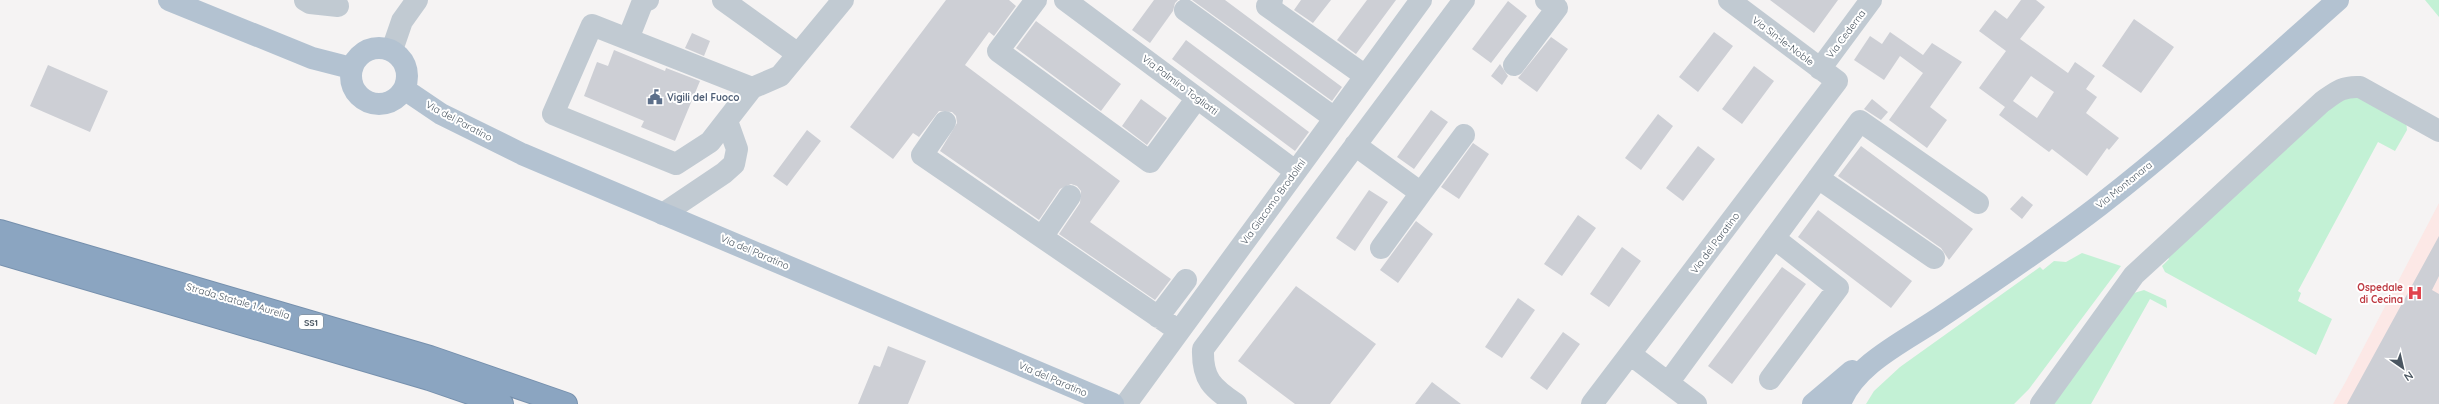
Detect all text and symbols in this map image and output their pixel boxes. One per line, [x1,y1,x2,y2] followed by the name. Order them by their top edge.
[1824,7,1868,61] street label: Via Cederna
[1750,14,1817,69] street label: Via Sin-le-Noble
[1139,52,1221,118] street label: Via Palmiro Togliatti
[646,88,664,106] public building icon: Vigili del Fuoco
[667,91,739,104] place label: Vigili del Fuoco
[424,98,494,144] street label: Via del Paratino
[1238,157,1308,247] street label: Via Giacomo Brodolini
[2093,158,2155,212] street label: Via Montanara
[1688,210,1742,276] street label: Via del Paratino
[719,232,791,272] street label: Via del Paratino
[185,280,291,322] street label: Strada Statale 1 Aurelia
[2357,281,2403,306] place label: Ospedale di Cecina
[2406,284,2424,302] hospital icon: Ospedale di Cecina
[299,315,323,329] road number: SS1
[2383,348,2423,388] north arrow
[1017,359,1089,399] street label: Via del Paratino
[2401,368,2416,384] text: N

